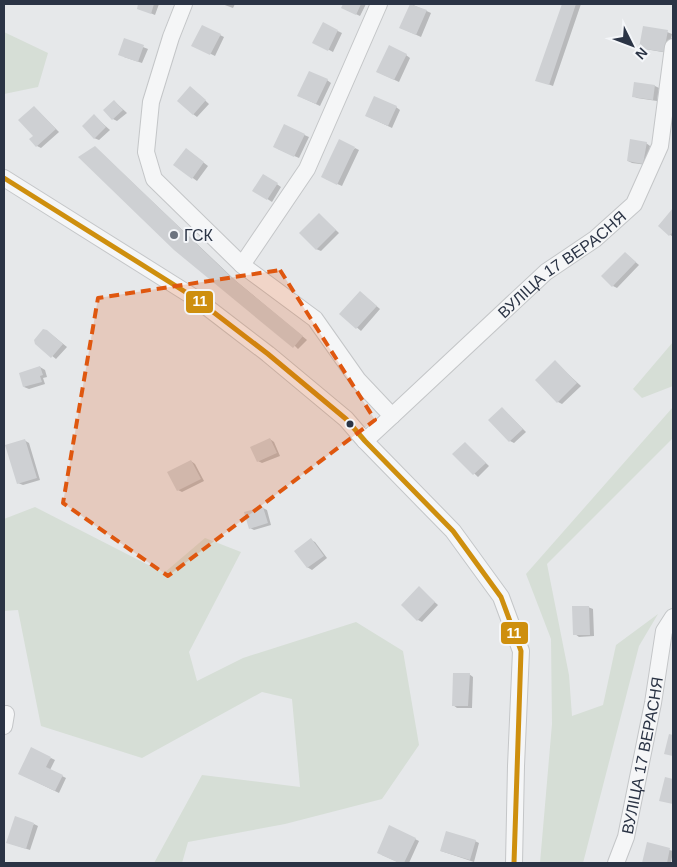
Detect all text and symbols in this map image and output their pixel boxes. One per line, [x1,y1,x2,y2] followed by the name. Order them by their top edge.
[607,20,657,70] north arrow
[632,45,651,63] text: N
[495,208,629,321] street label: ВУЛІЦА 17 ВЕРАСНЯ
[184,227,214,244] place label: ГСК
[168,229,180,241] marker: ГСК
[185,290,214,314] line badge: 11
[193,293,208,309] text: 11
[345,419,355,429] unlabelled marker
[500,621,529,645] line badge: 11
[507,625,522,641] text: 11
[619,676,666,836] street label: ВУЛІЦА 17 ВЕРАСНЯ

